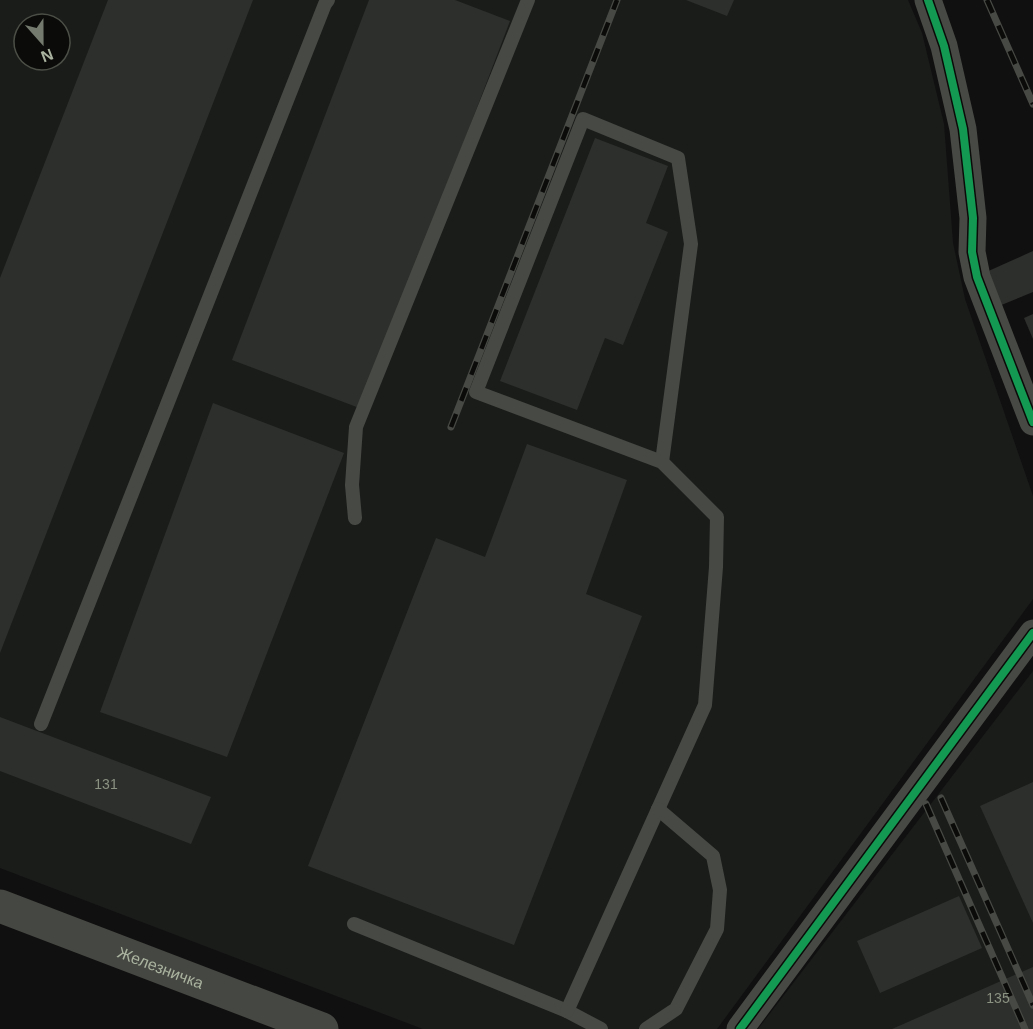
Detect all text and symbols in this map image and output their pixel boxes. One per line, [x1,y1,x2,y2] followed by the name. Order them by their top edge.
[12,12,72,72] north arrow
[39,46,56,66] text: N
[94,776,118,792] house number: 131
[115,944,206,992] street label: Железничка
[986,990,1010,1006] house number: 135

